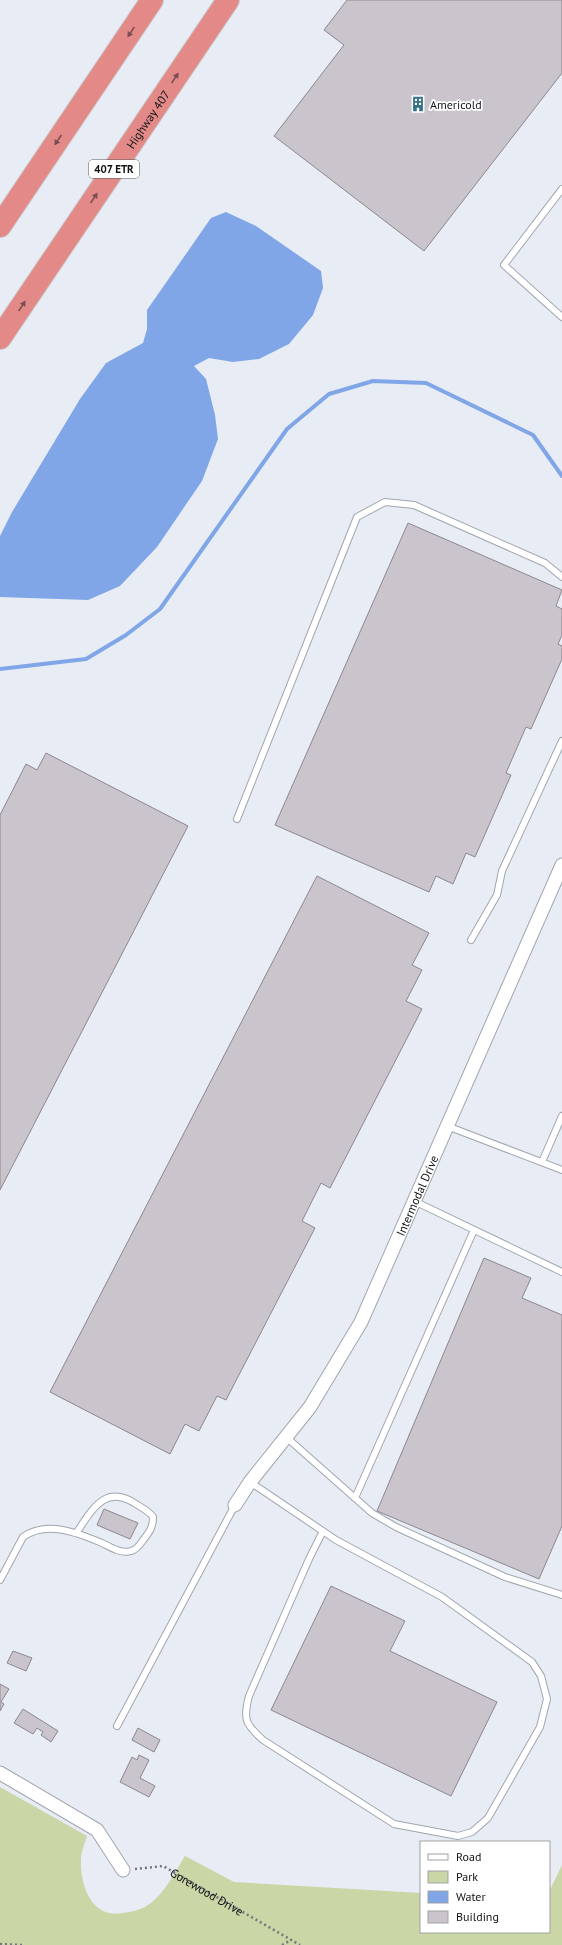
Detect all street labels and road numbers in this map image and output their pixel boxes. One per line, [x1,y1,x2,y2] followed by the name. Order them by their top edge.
[123,87,173,151] street label: Highway 407
[89,160,139,178] road number: 407 ETR
[392,1153,441,1238] street label: Intermodal Drive
[168,1864,246,1918] street label: Gorewood Drive

